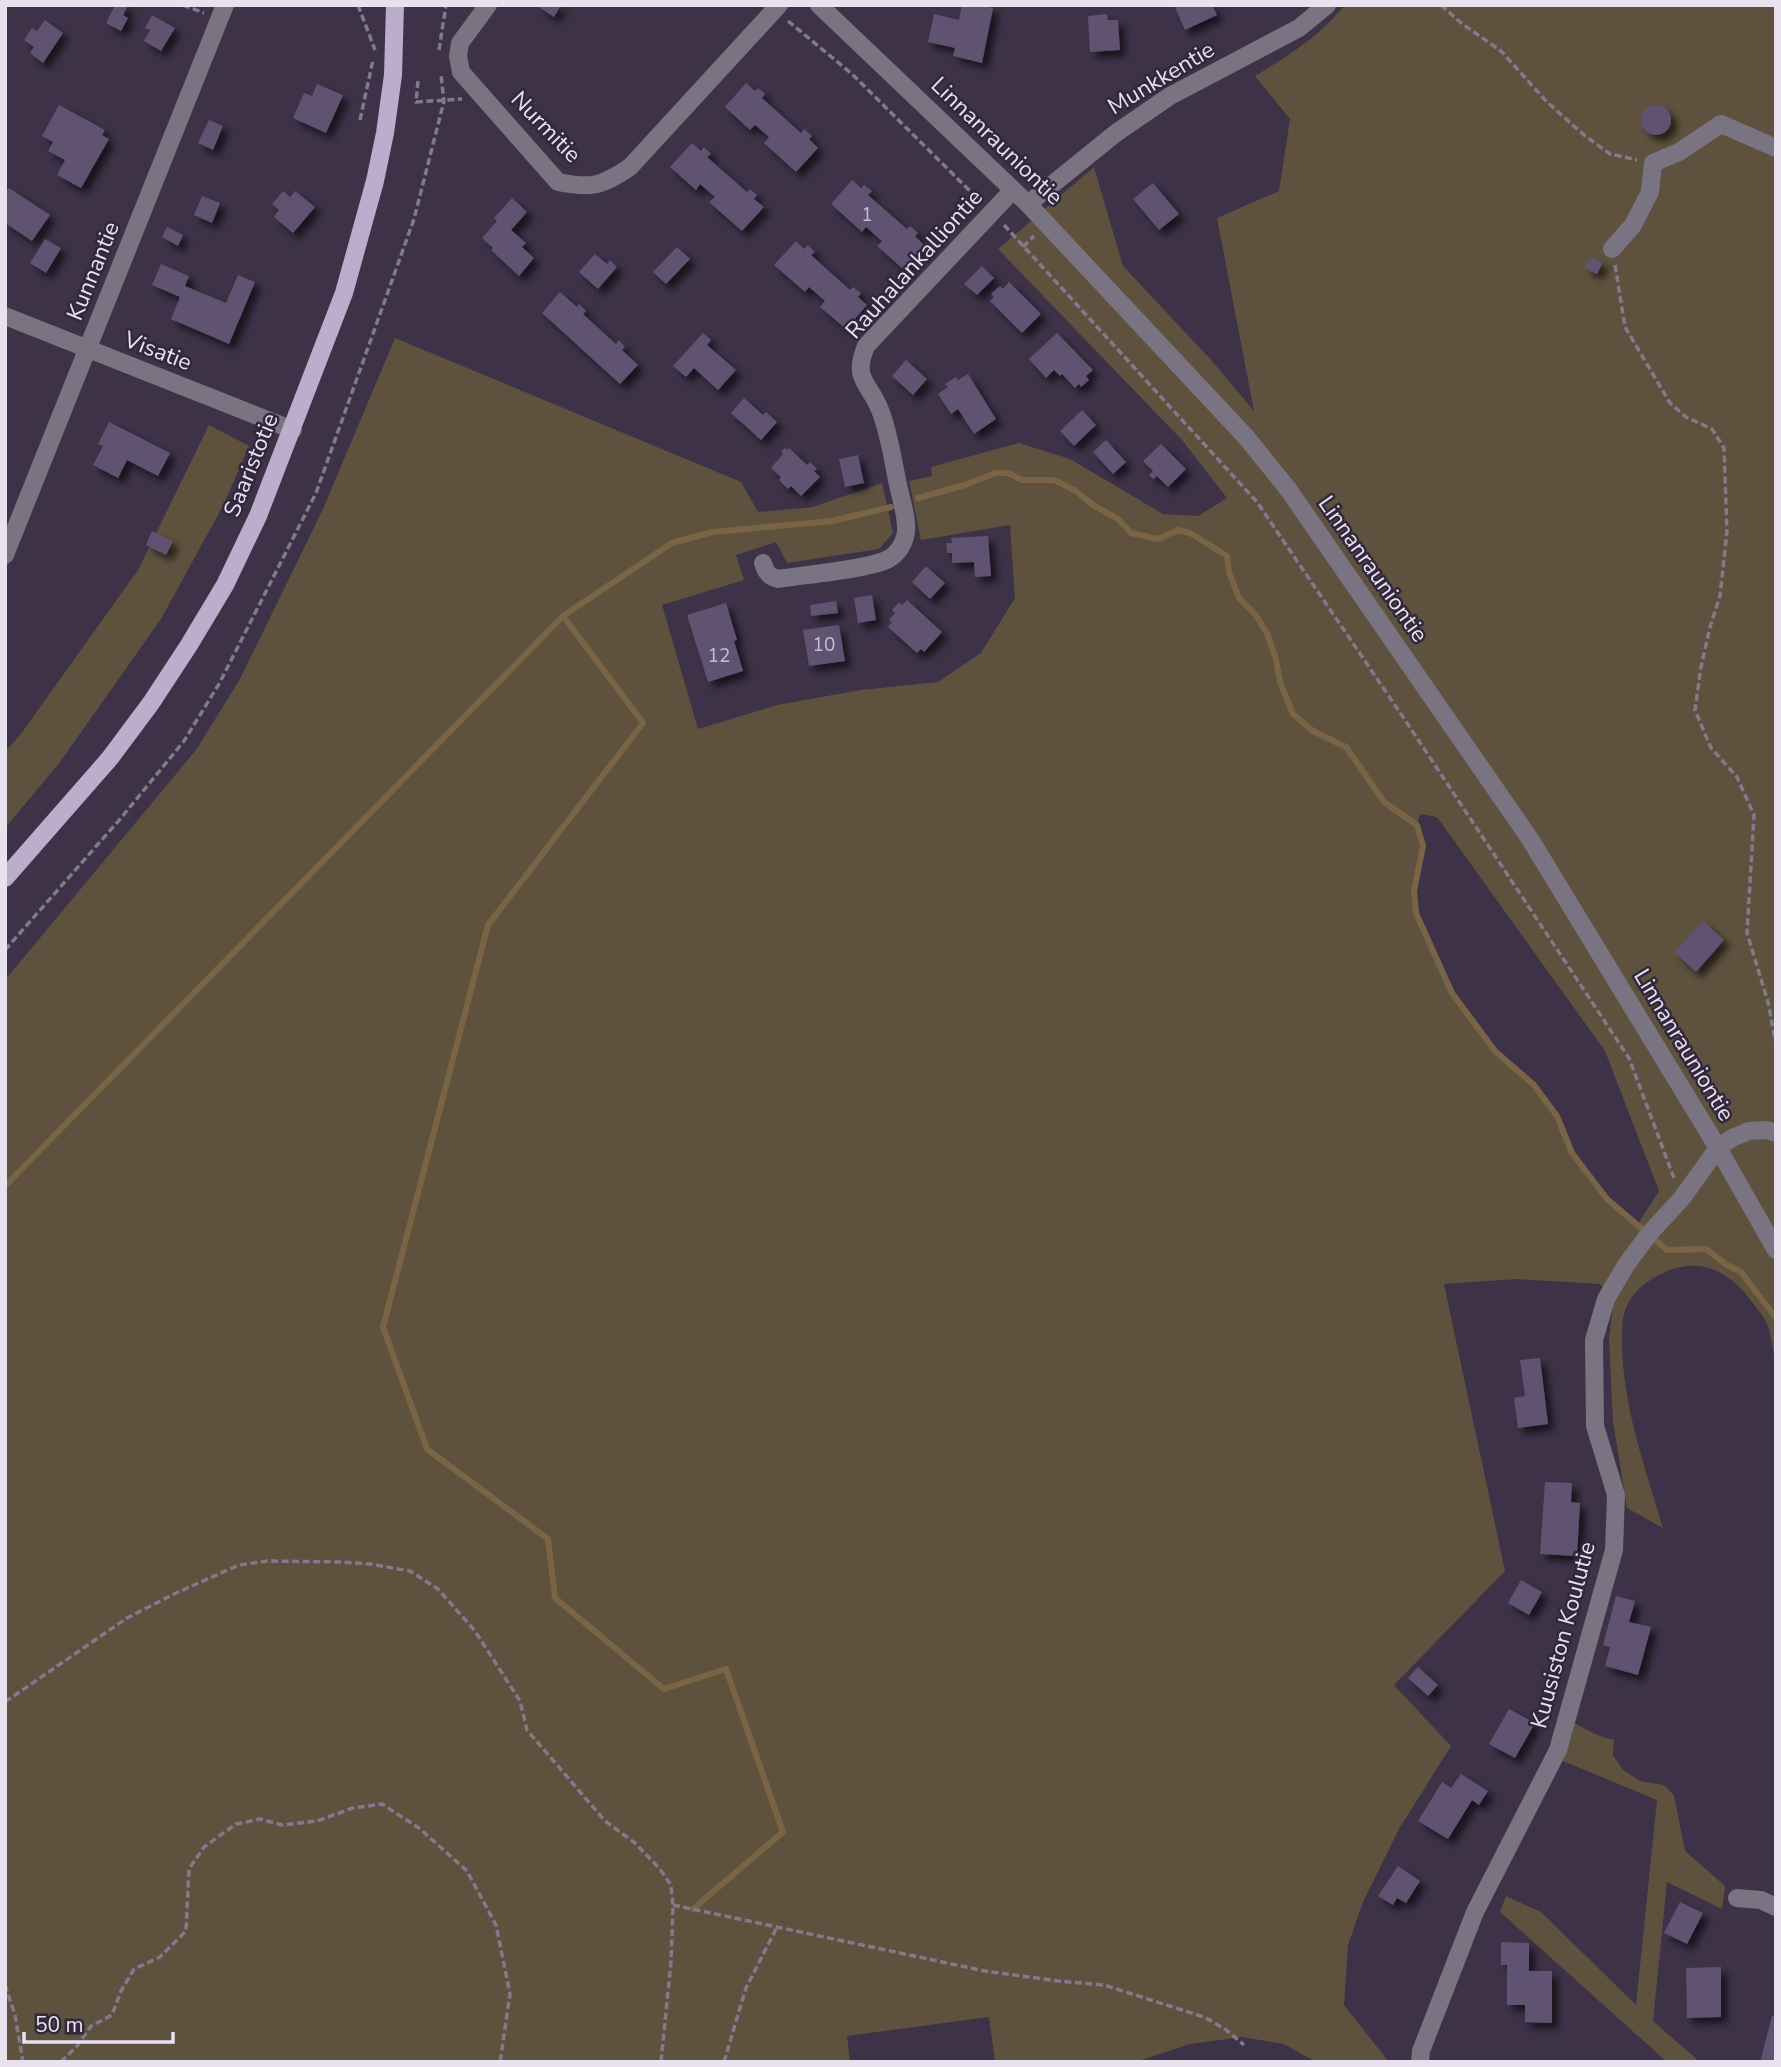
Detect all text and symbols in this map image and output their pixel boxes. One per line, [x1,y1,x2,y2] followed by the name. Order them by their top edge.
[1102,34,1220,122] street label: Munkkentie
[924,70,1070,212] street label: Linnanrauniontie
[504,84,588,170] street label: Nurmitie
[838,182,990,346] street label: Rauhalankalliontie
[861,202,873,228] house number: 1
[59,217,127,325] street label: Kunnantie
[119,324,196,378] street label: Visatie
[216,409,286,521] street label: Saaristotie
[1311,490,1435,648] street label: Linnanrauniontie
[813,632,835,658] house number: 10
[708,643,730,669] house number: 12
[1626,963,1742,1127] street label: Linnanrauniontie
[1523,1538,1603,1732] street label: Kuusiston Koulutie
[24,2000,173,2044] scale bar
[35,2011,84,2039] text: 50 m

